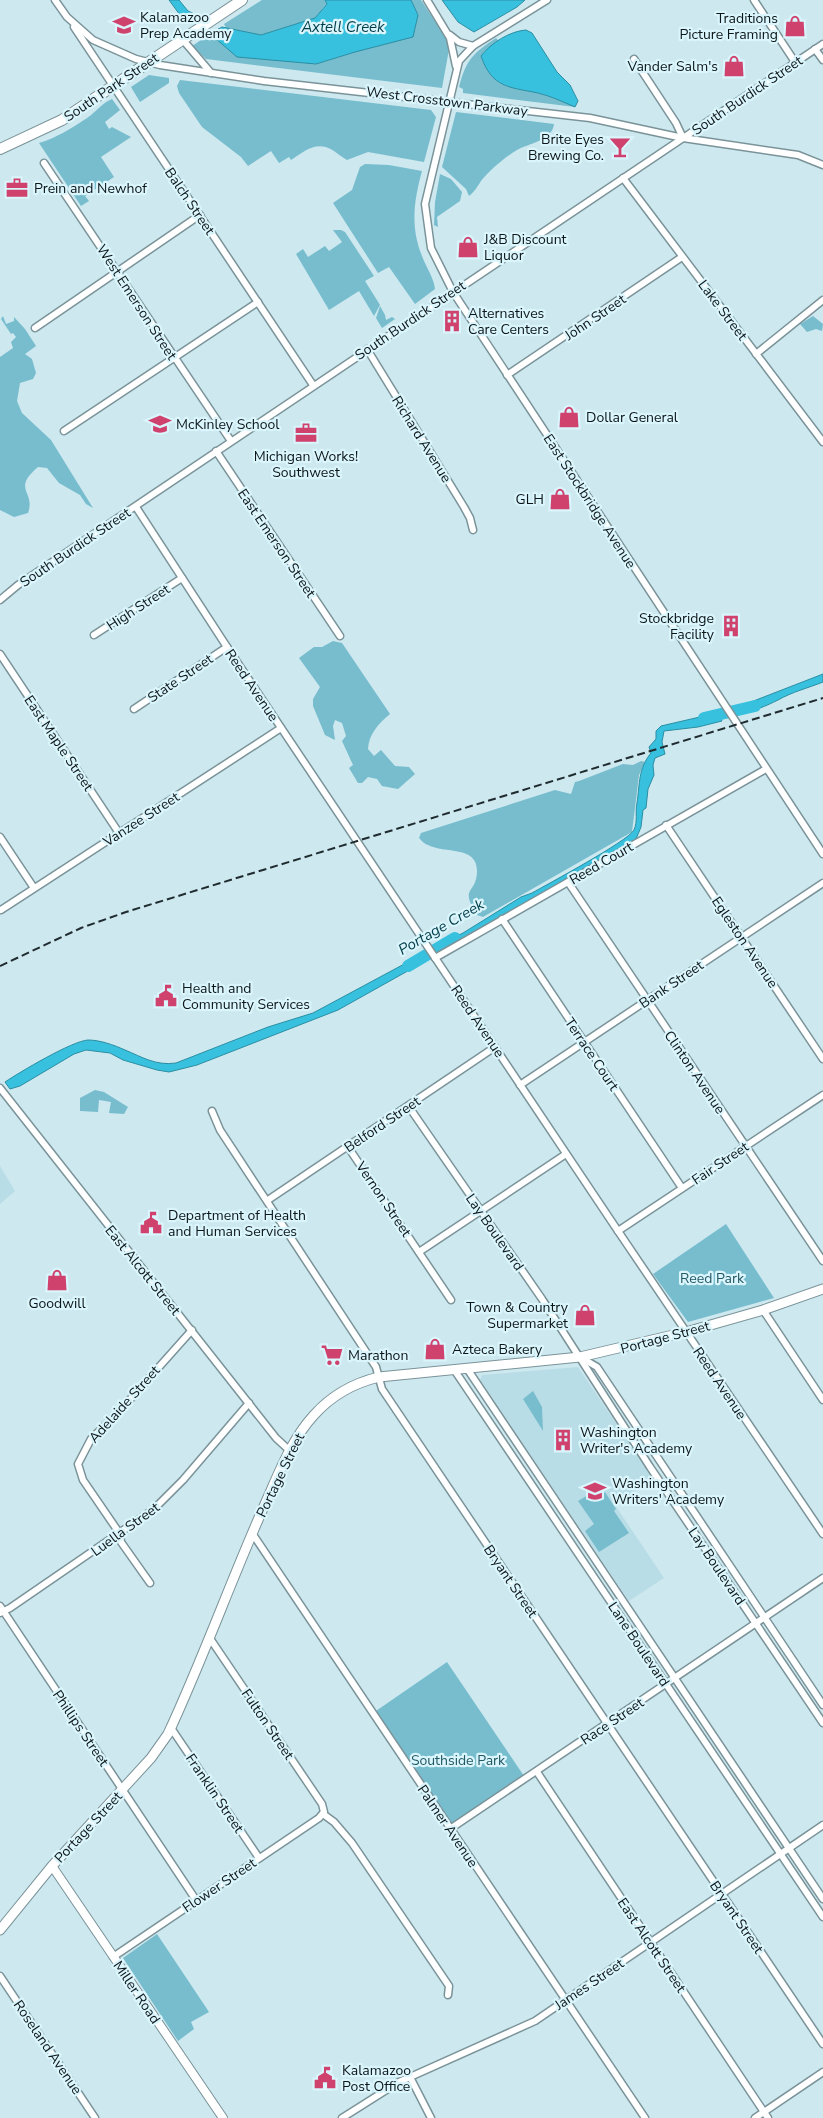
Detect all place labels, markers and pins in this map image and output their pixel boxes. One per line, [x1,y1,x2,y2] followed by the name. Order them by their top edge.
[140,8,232,43] place label: Kalamazoo Prep Academy
[679,9,778,44] place label: Traditions Picture Framing
[111,12,137,38] school or university icon: Kalamazoo Prep Academy
[782,13,808,39] shop icon: Traditions Picture Framing
[721,53,747,79] shop icon: Vander Salm's
[627,57,718,76] place label: Vander Salm's
[528,130,604,165] place label: Brite Eyes Brewing Co.
[607,134,633,160] bar icon: Brite Eyes Brewing Co.
[4,175,30,201] office icon: Prein and Newhof
[34,179,147,198] place label: Prein and Newhof
[483,230,567,265] place label: J&B Discount Liquor
[455,234,481,260] shop icon: J&B Discount Liquor
[468,304,549,339] place label: Alternatives Care Centers
[439,308,465,334] building icon: Alternatives Care Centers
[556,404,582,430] shop icon: Dollar General
[586,408,679,427] place label: Dollar General
[147,411,173,437] school or university icon: McKinley School
[176,415,280,434] place label: McKinley School
[293,420,319,446] office icon: Michigan Works! Southwest
[254,447,358,482] place label: Michigan Works! Southwest
[547,486,573,512] shop icon: GLH
[516,490,544,509] place label: GLH
[639,609,715,644] place label: Stockbridge Facility
[718,613,744,639] building icon: Stockbridge Facility
[182,979,310,1014] place label: Health and Community Services
[153,983,179,1009] public building icon: Health and Community Services
[168,1206,306,1241] place label: Department of Health and Human Services
[138,1210,164,1236] public building icon: Department of Health and Human Services
[44,1267,70,1293] shop icon: Goodwill
[28,1294,86,1313] place label: Goodwill
[466,1298,569,1333] place label: Town & Country Supermarket
[572,1302,598,1328] shop icon: Town & Country Supermarket
[422,1336,448,1362] shop icon: Azteca Bakery
[452,1340,543,1359] place label: Azteca Bakery
[319,1342,345,1368] supermarket icon: Marathon
[348,1346,408,1365] place label: Marathon
[580,1423,693,1458] place label: Washington Writer's Academy
[550,1427,576,1453] building icon: Washington Writer's Academy
[612,1474,725,1509] place label: Washington Writers' Academy
[582,1478,608,1504] school or university icon: Washington Writers' Academy
[342,2061,411,2096] place label: Kalamazoo Post Office
[312,2065,338,2091] public building icon: Kalamazoo Post Office

